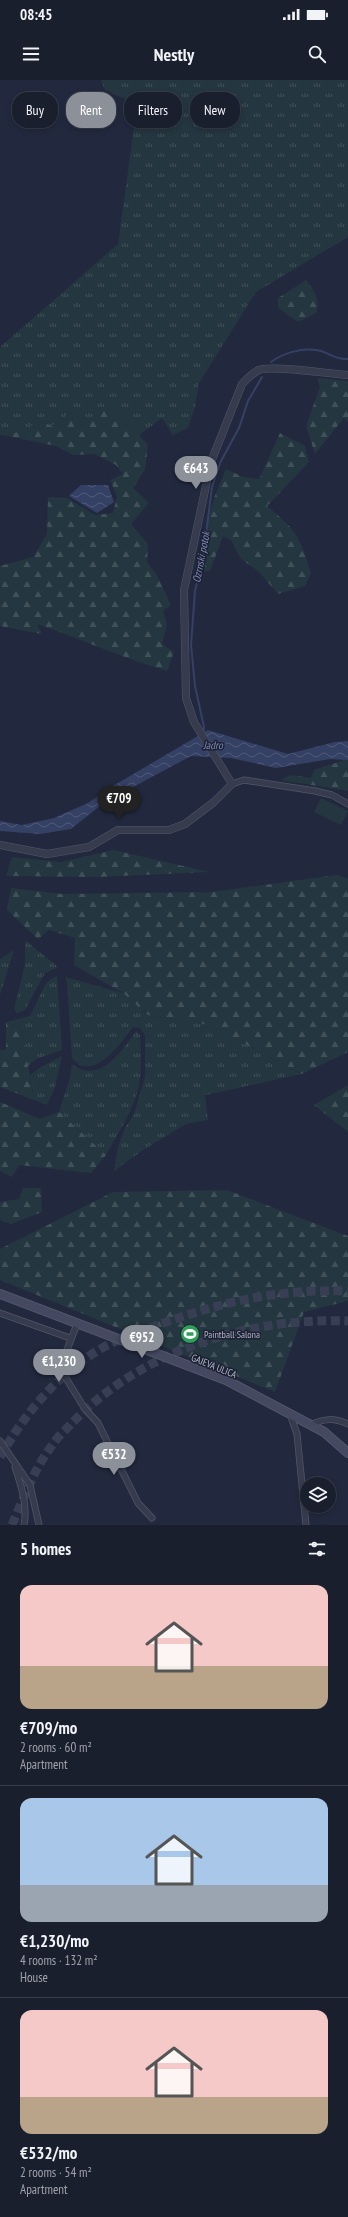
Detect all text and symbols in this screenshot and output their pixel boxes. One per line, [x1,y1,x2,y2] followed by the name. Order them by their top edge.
[20,5,52,24] text: 08:45
[20,43,42,65] icon: menu
[154,43,194,66] text: Nestly
[306,43,328,65] icon: search
[12,92,58,128] chip: Buy
[66,92,116,128] chip: Rent
[124,92,182,128] chip: Filters
[190,92,240,128] chip: New
[172,456,220,490] pin: €643
[184,460,208,477] text: €643
[189,529,213,584] water label: Ozrnski potok
[202,738,224,752] water label: Jadro
[95,786,143,820] pin: €709
[107,790,131,807] text: €709
[179,1323,201,1345] sports icon: Paintball Salona
[118,1325,166,1359] pin: €952
[204,1328,260,1341] place label: Paintball Salona
[130,1329,154,1346] text: €952
[26,1349,92,1383] pin: €1,230
[189,1351,239,1381] street label: GAJEVA ULICA
[42,1353,76,1370] text: €1,230
[90,1442,138,1476] pin: €532
[102,1446,126,1463] text: €532
[300,1477,336,1513] map controls
[300,1477,336,1513] button: layers
[20,1538,71,1560] text: 5 homes
[306,1538,328,1560] icon: filters
[138,1611,210,1683] icon: home
[20,1717,77,1739] text: €709/mo
[20,1739,92,1756] text: 2 rooms · 60 m²
[20,1756,68,1773] text: Apartment
[138,1824,210,1896] icon: home
[20,1930,89,1952] text: €1,230/mo
[20,1952,98,1969] text: 4 rooms · 132 m²
[20,1969,48,1986] text: House
[138,2036,210,2108] icon: home
[20,2142,77,2164] text: €532/mo
[20,2164,92,2181] text: 2 rooms · 54 m²
[20,2181,68,2198] text: Apartment

